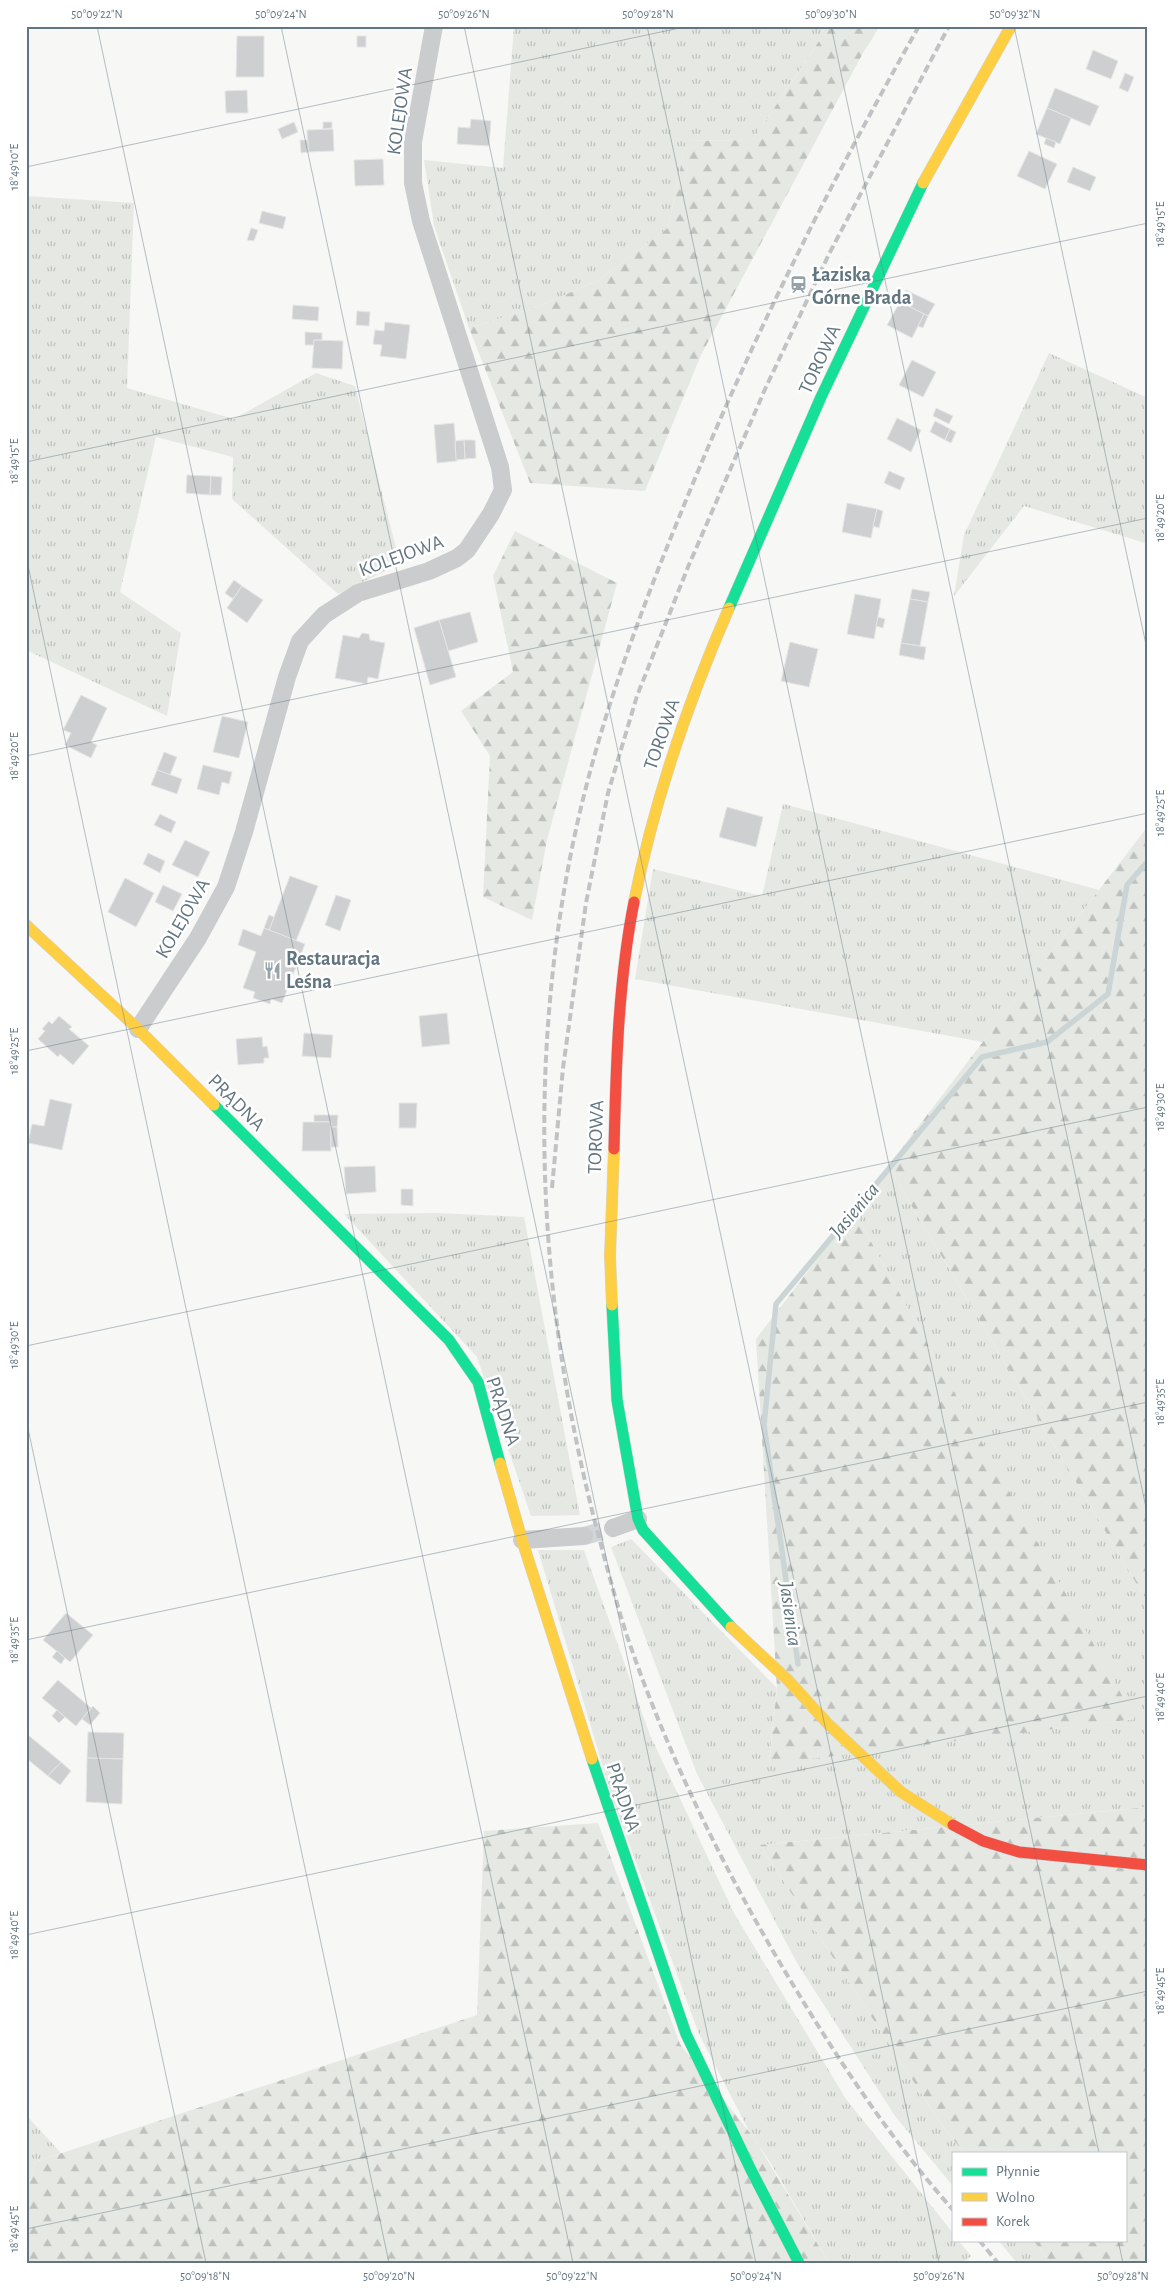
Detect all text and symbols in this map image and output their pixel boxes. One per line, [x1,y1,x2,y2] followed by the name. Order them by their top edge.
[71,8,123,20] text: 50°09'22"N
[255,8,307,20] text: 50°09'24"N
[438,8,490,20] text: 50°09'26"N
[622,8,674,20] text: 50°09'28"N
[805,8,857,20] text: 50°09'30"N
[990,8,1040,20] text: 50°09'32"N
[384,66,416,156] street label: KOLEJOWA
[8,144,20,190] text: 18°49'10"E
[1154,201,1166,247] text: 18°49'15"E
[811,265,912,308] place label: Łaziska Górne Brada
[788,275,808,295] station icon: Łaziska Górne Brada
[795,321,845,397] street label: TOROWA
[8,438,20,484] text: 18°49'15"E
[1154,494,1166,542] text: 18°49'20"E
[356,531,447,580] street label: KOLEJOWA
[640,696,684,773] street label: TOROWA
[8,732,20,780] text: 18°49'20"E
[1154,790,1166,836] text: 18°49'25"E
[152,875,214,962] street label: KOLEJOWA
[286,949,381,992] place label: Restauracja Leśna
[262,960,282,980] restaurant icon: Restauracja Leśna
[8,1028,20,1074] text: 18°49'25"E
[204,1070,269,1135] street label: PRĄDNA
[1154,1083,1166,1131] text: 18°49'30"E
[585,1099,607,1174] street label: TOROWA
[825,1179,883,1243] water label: Jasienica
[8,1321,20,1369] text: 18°49'30"E
[483,1374,524,1449] street label: PRĄDNA
[1154,1379,1166,1425] text: 18°49'35"E
[775,1579,805,1648] water label: Jasienica
[8,1617,20,1663] text: 18°49'35"E
[1154,1673,1166,1721] text: 18°49'40"E
[603,1760,644,1835] street label: PRĄDNA
[8,1911,20,1959] text: 18°49'40"E
[1154,1967,1166,2014] text: 18°49'45"E
[952,2152,1126,2242] legend
[996,2164,1040,2179] text: Płynnie
[996,2190,1035,2205] text: Wolno
[8,2205,20,2252] text: 18°49'45"E
[996,2214,1030,2229] text: Korek
[180,2270,230,2282] text: 50°09'18"N
[363,2270,415,2282] text: 50°09'20"N
[546,2270,598,2282] text: 50°09'22"N
[730,2270,782,2282] text: 50°09'24"N
[913,2270,965,2282] text: 50°09'26"N
[1097,2270,1149,2282] text: 50°09'28"N

